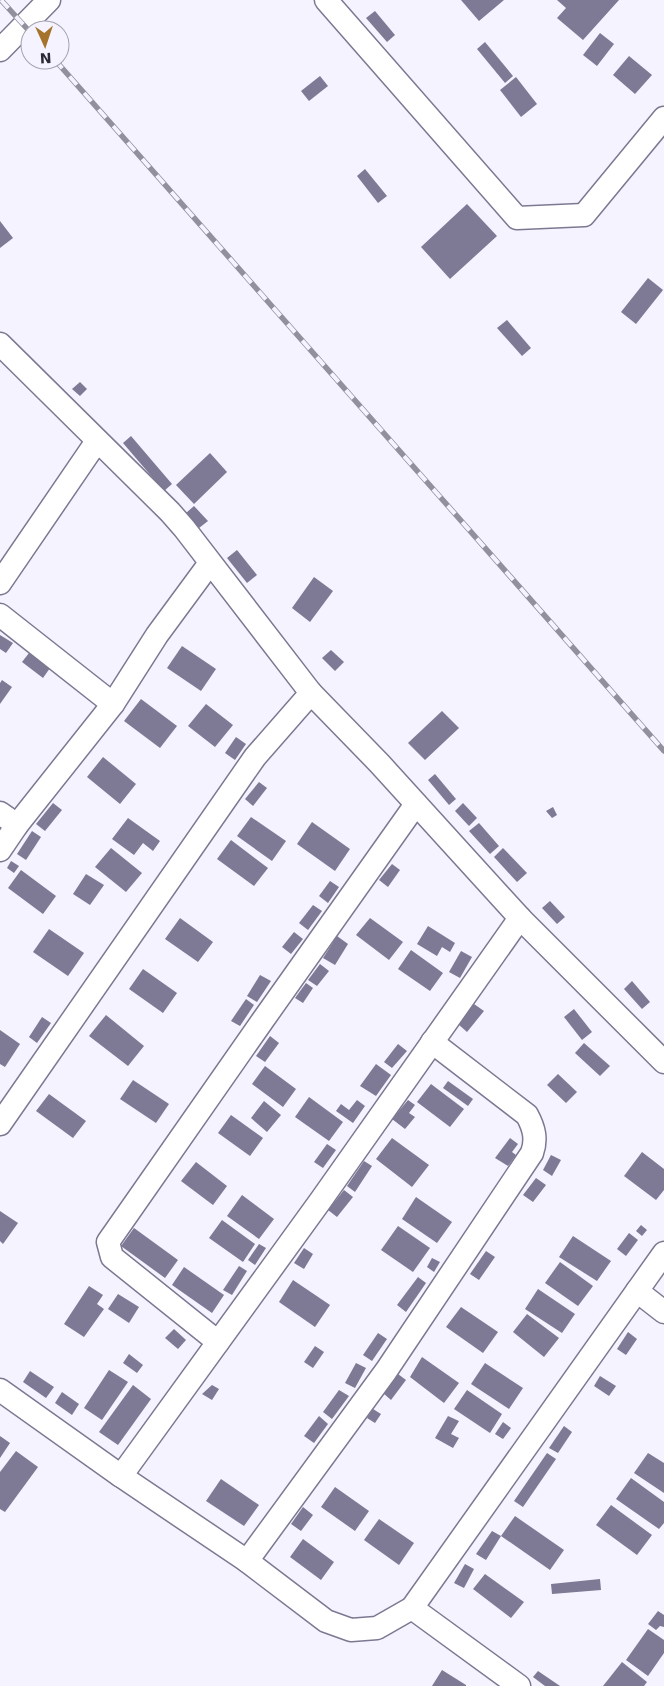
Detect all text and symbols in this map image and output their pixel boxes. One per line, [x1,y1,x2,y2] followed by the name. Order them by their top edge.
[20,20,70,70] north arrow
[39,50,52,66] text: N

